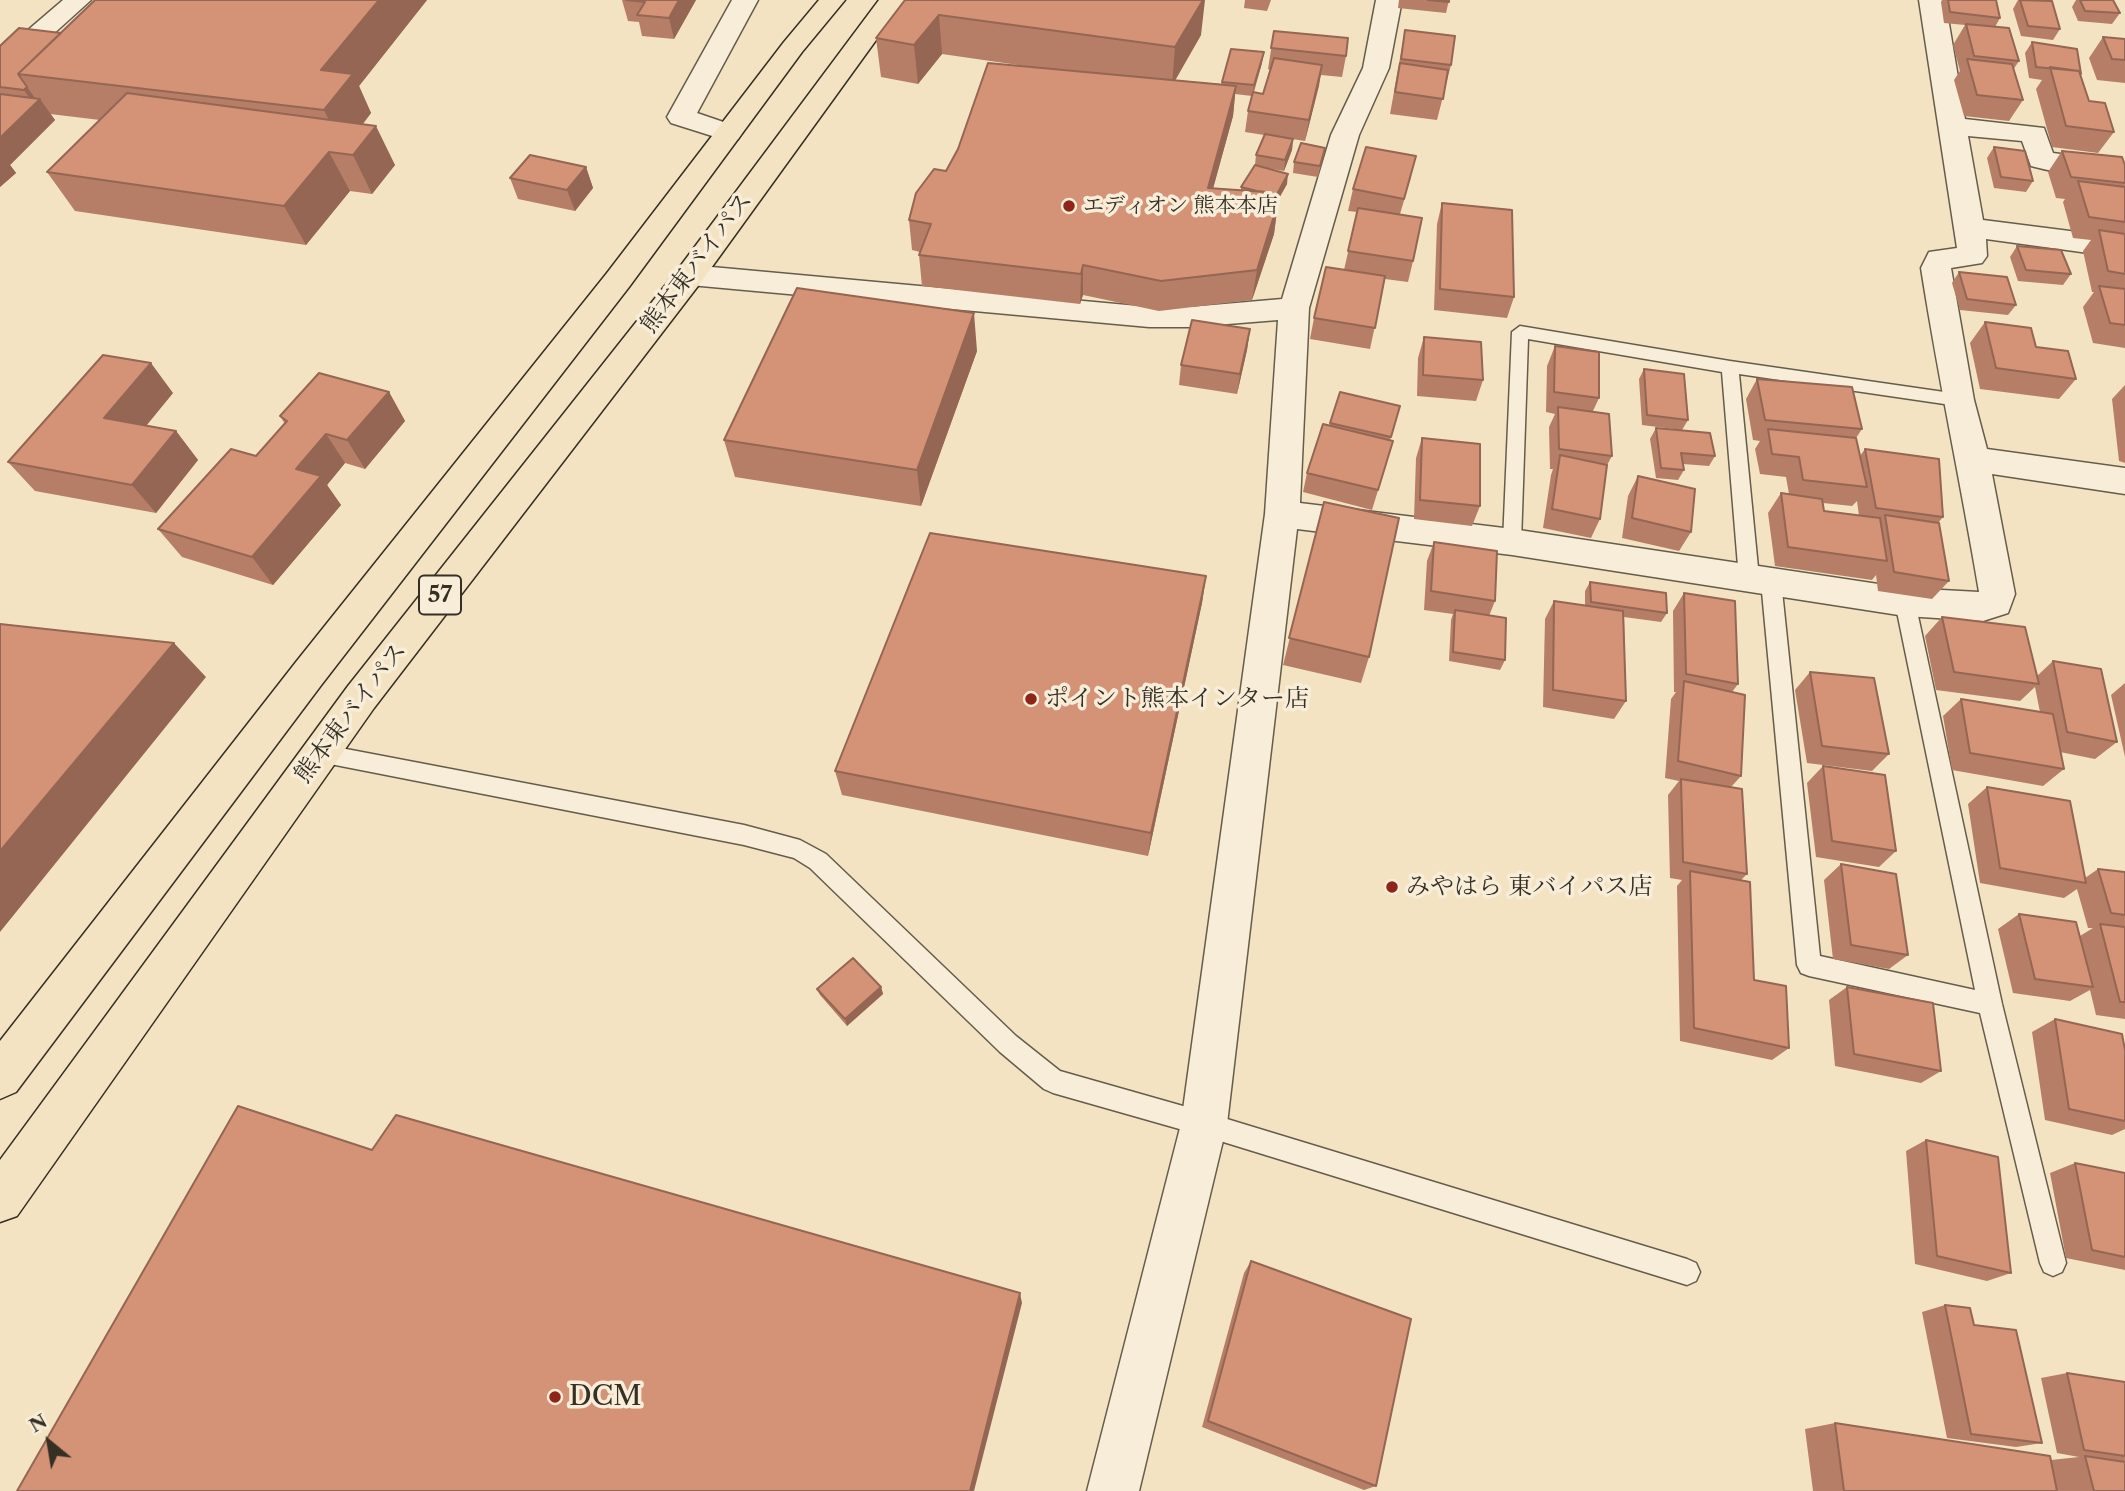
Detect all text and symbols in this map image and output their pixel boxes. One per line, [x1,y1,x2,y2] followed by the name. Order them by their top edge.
[635,187,759,339] street label: 熊本東バイパス
[1083,193,1278,219] place label: エディオン 熊本本店
[1061,198,1077,214] marker: エディオン 熊本本店
[419,576,461,614] road number: 57
[289,637,413,789] street label: 熊本東バイパス
[1045,685,1309,713] place label: ポイント熊本インター店
[1023,691,1039,707] marker: ポイント熊本インター店
[1406,873,1652,901] place label: みやはら 東バイパス店
[1384,879,1400,895] marker: みやはら 東バイパス店
[569,1380,642,1414] place label: DCM
[547,1389,563,1405] marker: DCM
[14,1407,84,1477] north arrow
[25,1409,51,1437] text: N

